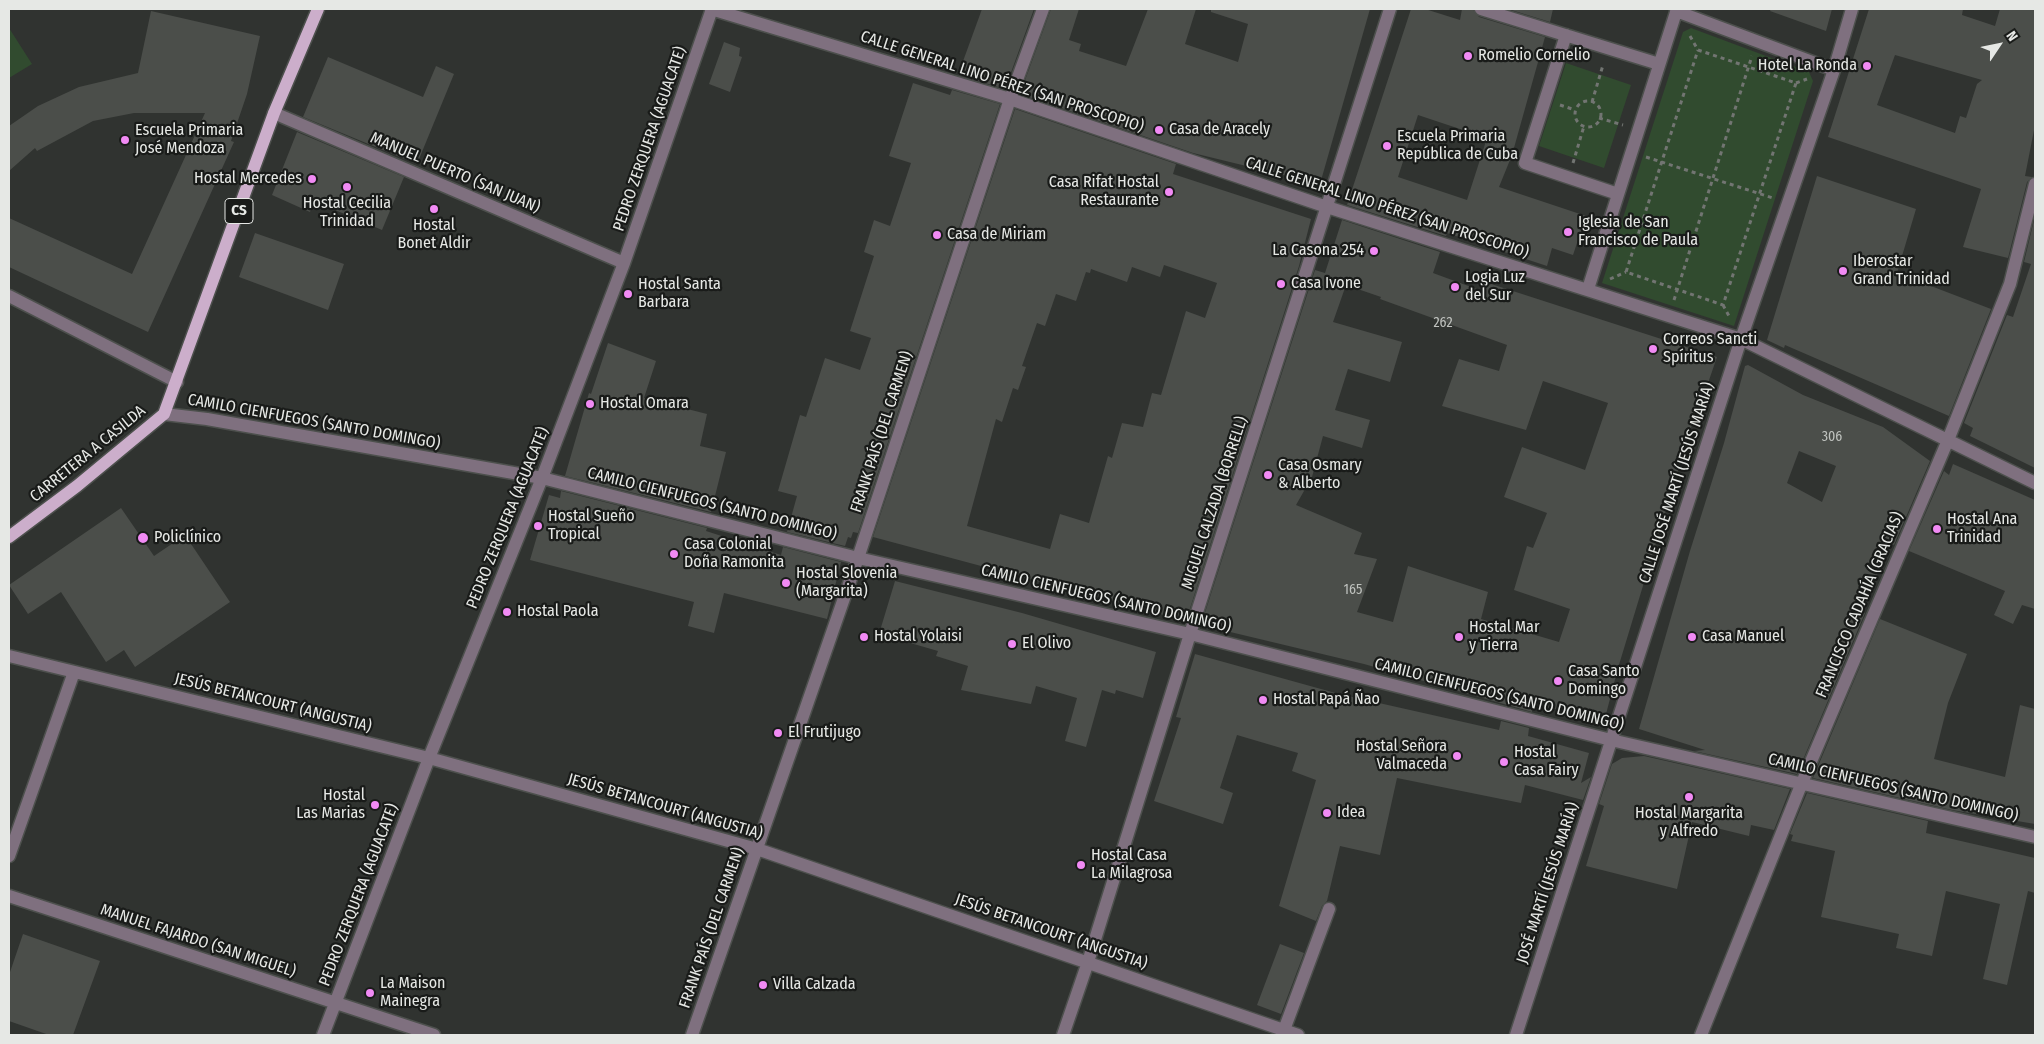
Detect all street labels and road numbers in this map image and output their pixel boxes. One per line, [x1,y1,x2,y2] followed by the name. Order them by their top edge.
[858,27,1146,137] street label: CALLE GENERAL LINO PÉREZ (SAN PROSCOPIO)
[609,44,691,234] street label: PEDRO ZERQUERA (AGUACATE)
[367,129,543,217] street label: MANUEL PUERTO (SAN JUAN)
[1243,153,1531,263] street label: CALLE GENERAL LINO PÉREZ (SAN PROSCOPIO)
[225,198,253,224] road number: CS
[847,349,917,515] street label: FRANK PAÍS (DEL CARMEN)
[1635,380,1719,586] street label: CALLE JOSÉ MARTÍ (JESÚS MARÍA)
[186,390,442,454] street label: CAMILO CIENFUEGOS (SANTO DOMINGO)
[26,402,150,506] street label: CARRETERA A CASILDA
[1178,414,1252,592] street label: MIGUEL CALZADA (BORRELL)
[463,424,553,612] street label: PEDRO ZERQUERA (AGUACATE)
[585,464,839,544] street label: CAMILO CIENFUEGOS (SANTO DOMINGO)
[1812,509,1908,701] street label: FRANCISCO CADAHÍA (GRACIAS)
[979,561,1233,637] street label: CAMILO CIENFUEGOS (SANTO DOMINGO)
[1372,655,1626,735] street label: CAMILO CIENFUEGOS (SANTO DOMINGO)
[173,669,373,737] street label: JESÚS BETANCOURT (ANGUSTIA)
[1766,750,2020,826] street label: CAMILO CIENFUEGOS (SANTO DOMINGO)
[565,770,765,844] street label: JESÚS BETANCOURT (ANGUSTIA)
[1513,800,1583,966] street label: JOSÉ MARTÍ (JESÚS MARÍA)
[315,801,403,989] street label: PEDRO ZERQUERA (AGUACATE)
[675,845,749,1011] street label: FRANK PAÍS (DEL CARMEN)
[952,890,1150,974] street label: JESÚS BETANCOURT (ANGUSTIA)
[98,900,298,982] street label: MANUEL FAJARDO (SAN MIGUEL)

